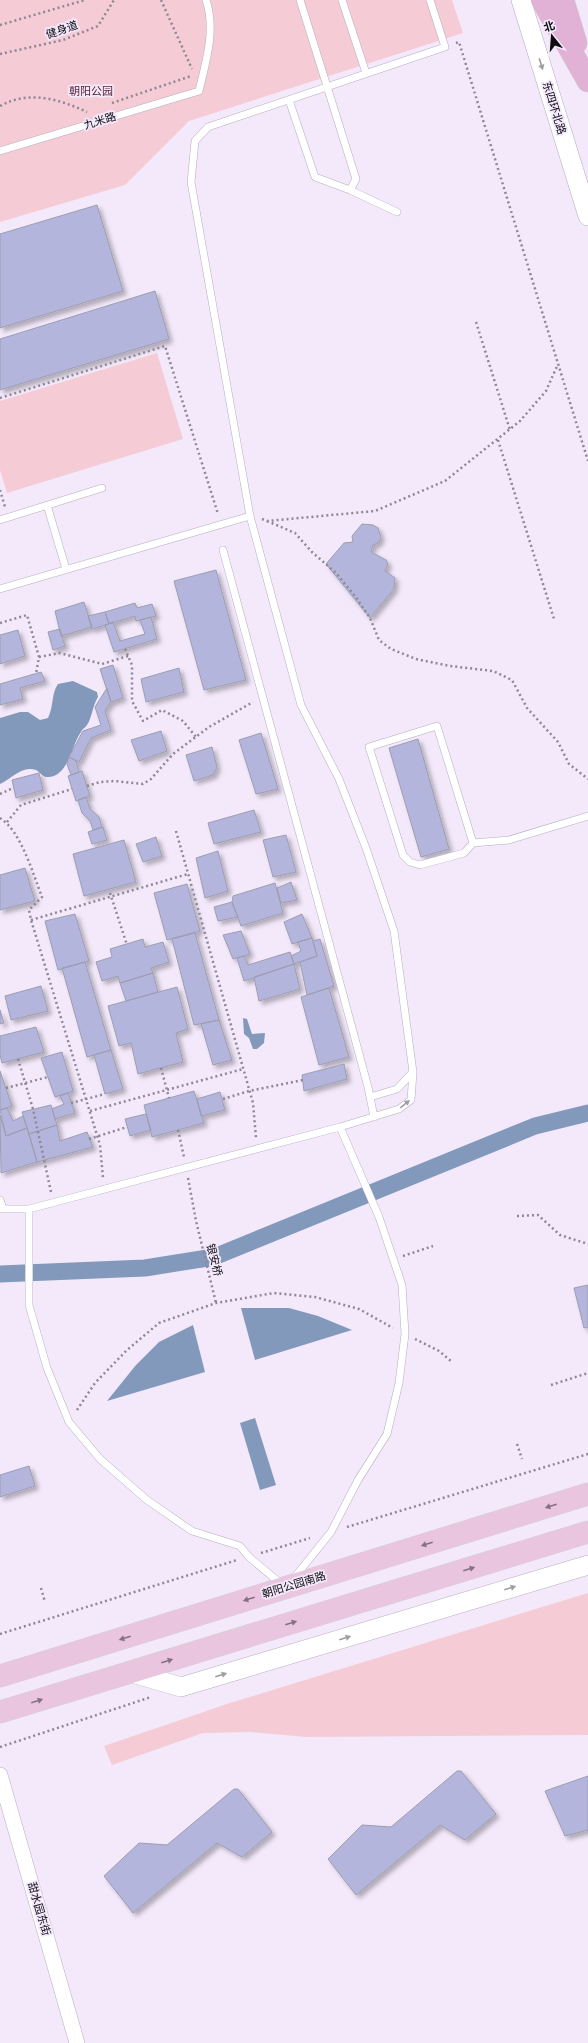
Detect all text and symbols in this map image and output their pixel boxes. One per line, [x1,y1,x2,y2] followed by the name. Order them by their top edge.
[532,16,572,56] north arrow
[44,18,80,42] street label: 健身道
[542,19,556,35] text: 北
[538,58,544,70] one-way arrow
[540,80,568,136] street label: 东四环北路
[69,85,113,98] park label: 朝阳公园
[82,110,118,132] street label: 九米路
[400,1099,411,1108] one-way arrow
[204,1242,224,1278] street label: 银安桥
[544,1503,556,1509] one-way arrow
[420,1541,432,1547] one-way arrow
[463,1565,475,1571] one-way arrow
[261,1569,327,1601] street label: 朝阳公园南路
[504,1585,516,1591] one-way arrow
[243,1596,255,1602] one-way arrow
[285,1620,297,1626] one-way arrow
[118,1635,130,1641] one-way arrow
[339,1635,351,1641] one-way arrow
[161,1658,173,1664] one-way arrow
[215,1672,227,1678] one-way arrow
[32,1698,44,1704] one-way arrow
[25,1881,53,1937] street label: 甜水园东街

